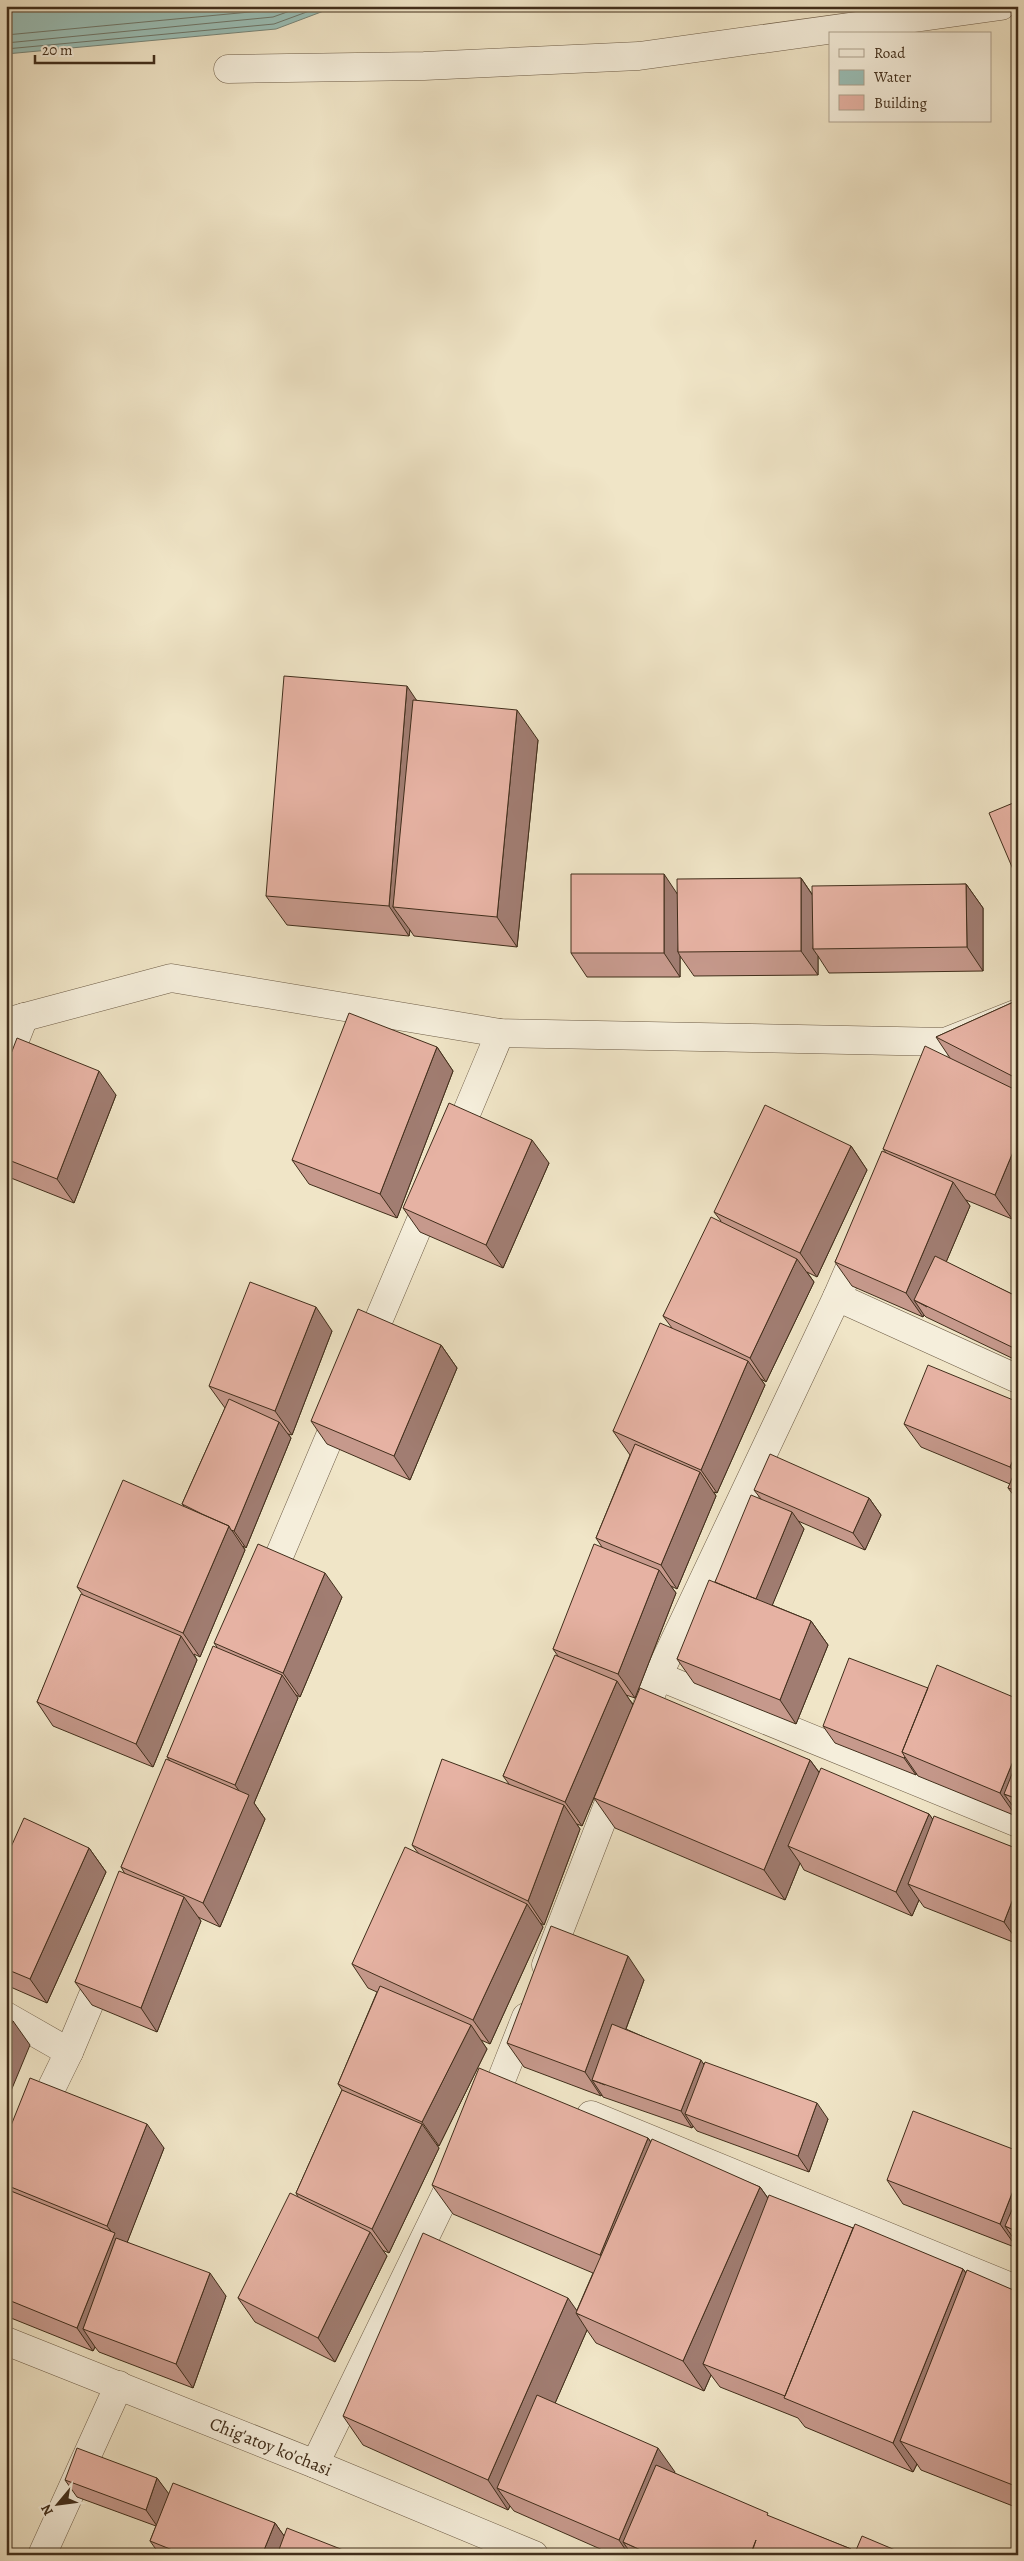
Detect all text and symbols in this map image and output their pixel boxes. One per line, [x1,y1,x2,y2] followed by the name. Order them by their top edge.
[35,32,154,64] scale bar
[829,32,992,122] legend
[42,40,73,60] text: 20 m
[874,43,906,63] text: Road
[873,67,911,87] text: Water
[874,93,927,113] text: Building
[206,2411,335,2482] street label: Chig'atoy ko'chasi
[32,2478,82,2528] north arrow
[36,2501,58,2519] text: N

